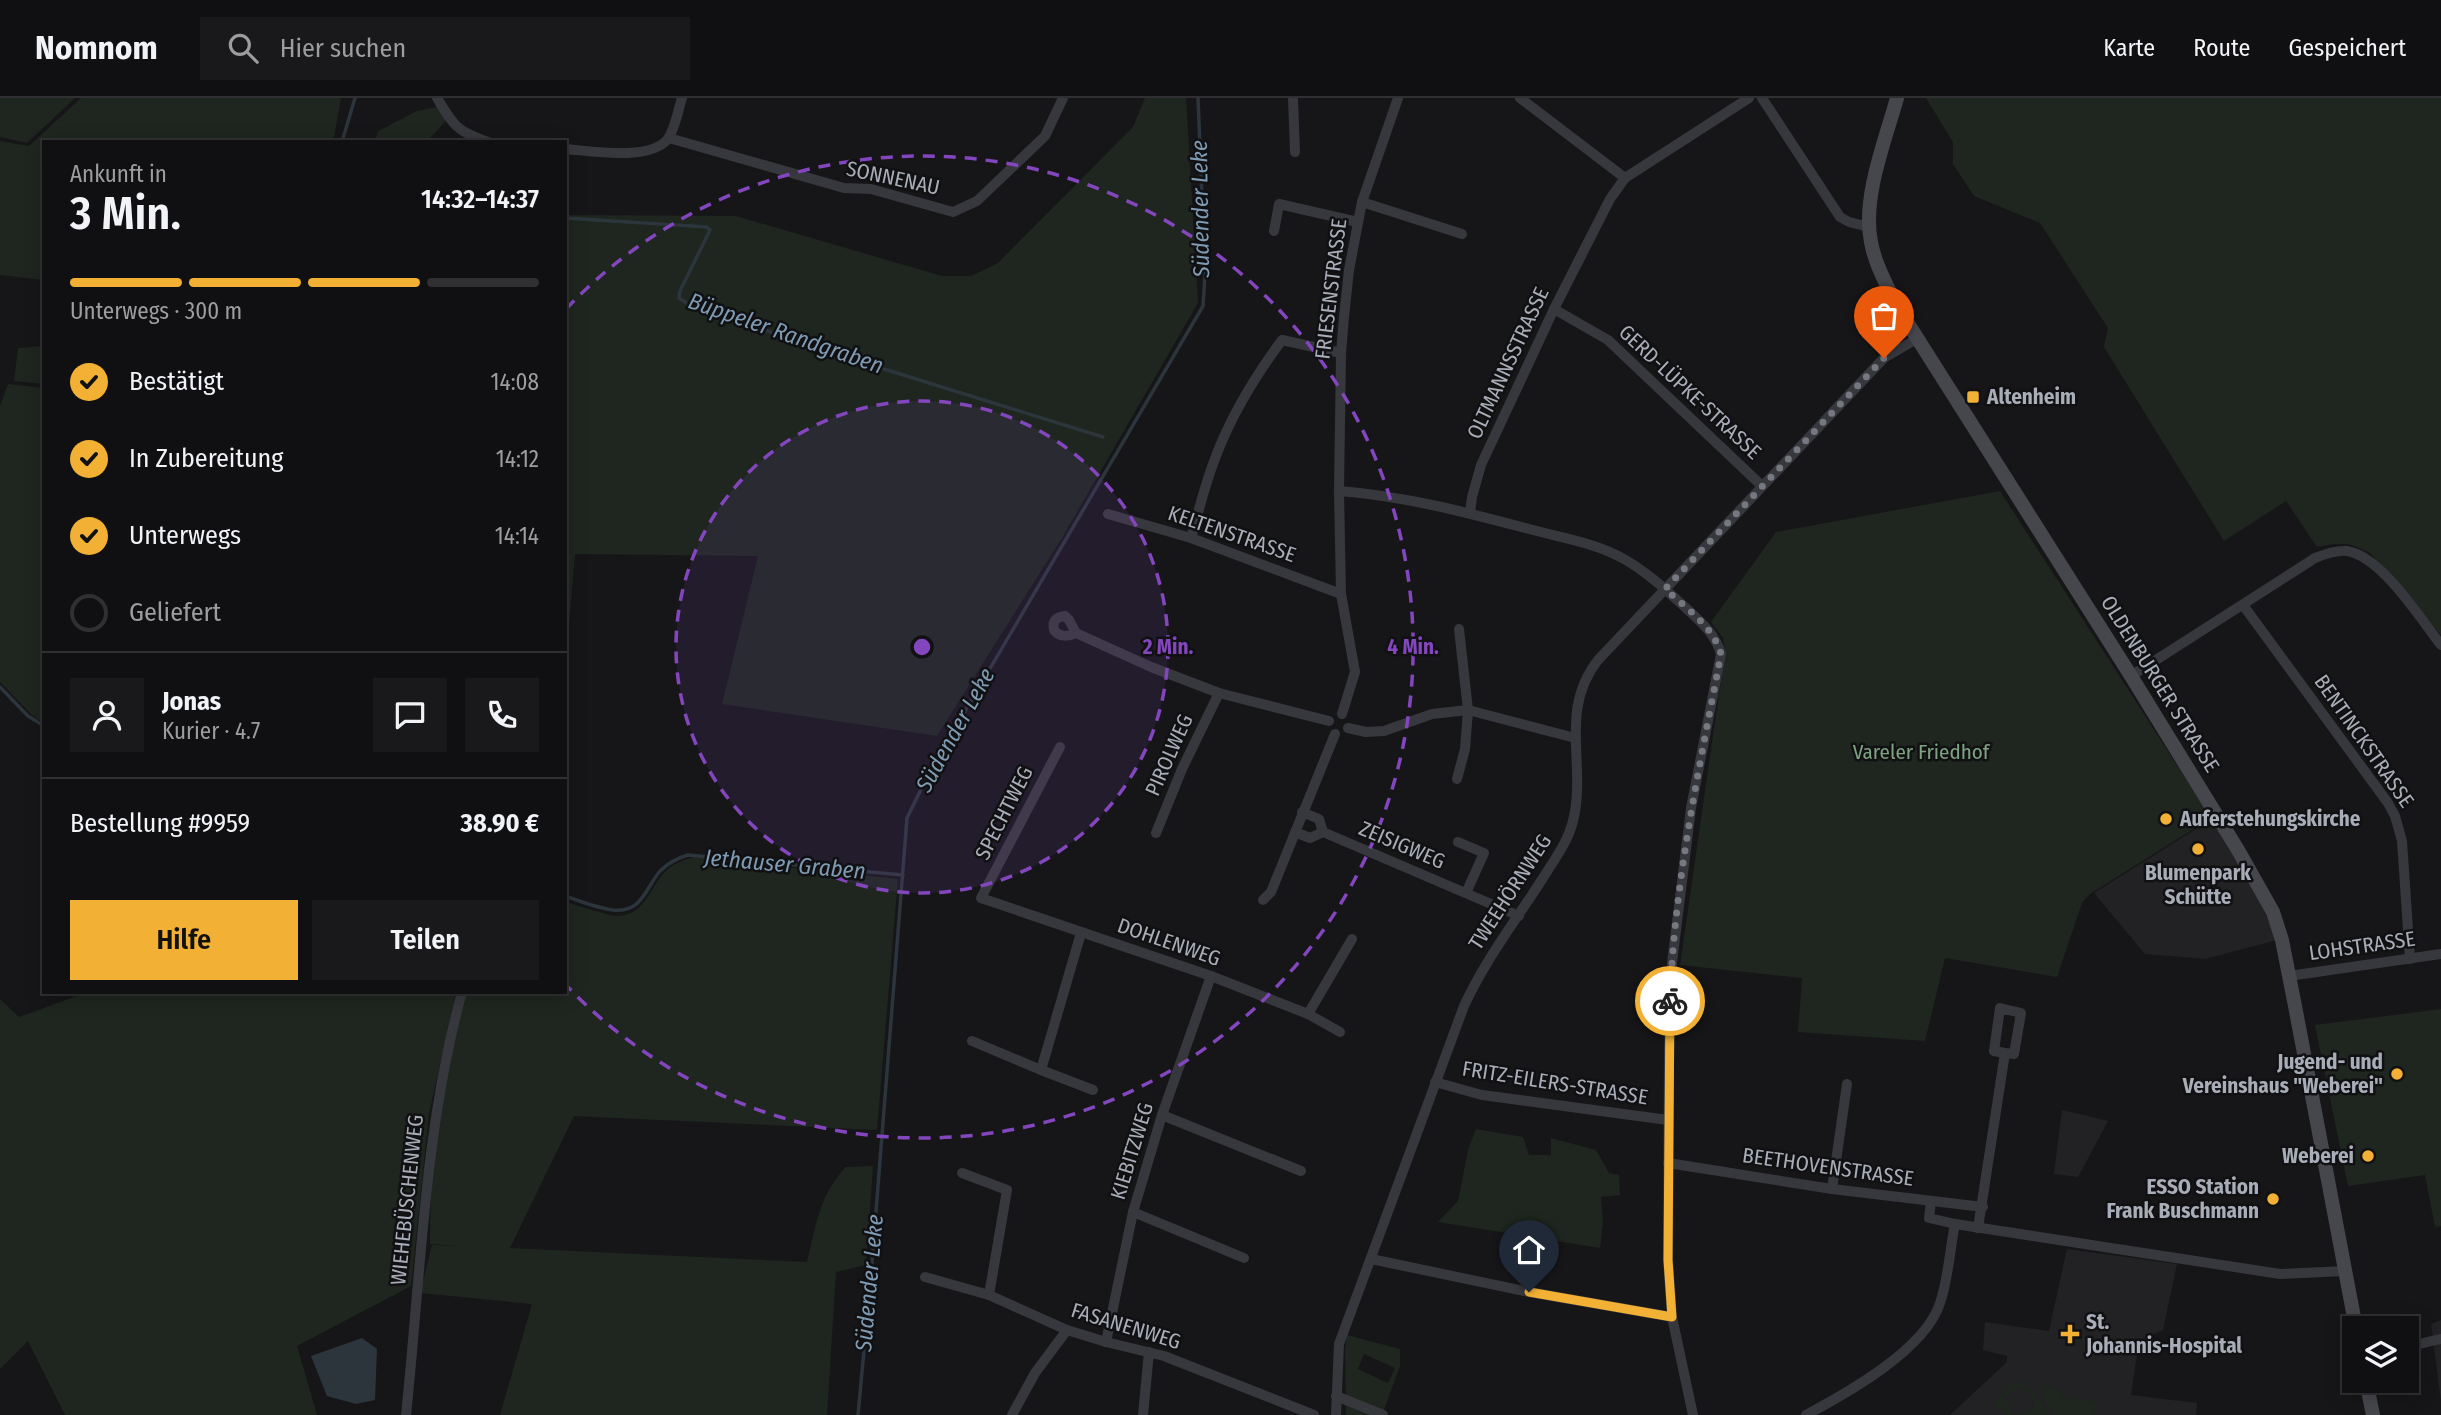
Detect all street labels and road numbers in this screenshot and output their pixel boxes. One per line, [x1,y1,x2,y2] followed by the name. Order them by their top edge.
[844,155,942,201] street label: SONNENAU
[1309,217,1353,361] street label: FRIESENSTRASSE
[1461,283,1555,443] street label: OLTMANNSSTRASSE
[1613,319,1767,465] street label: GERD-LÜPKE-STRASSE
[1165,500,1299,568] street label: KELTENSTRASSE
[2095,591,2225,777] street label: OLDENBURGER STRASSE
[2309,670,2420,813] street label: BENTINCKSTRASSE
[1139,710,1199,800] street label: PIROLWEG
[969,762,1039,864] street label: SPECHTWEG
[1355,815,1449,875] street label: ZEISIGWEG
[1463,829,1557,955] street label: TWEEHÖRNWEG
[1114,912,1224,972] street label: DOHLENWEG
[2307,926,2417,966] street label: LOHSTRASSE
[1460,1055,1650,1111] street label: FRITZ-EILERS-STRASSE
[1105,1099,1159,1203] street label: KIEBITZWEG
[385,1114,429,1286] street label: WIEHEBÜSCHENWEG
[1741,1142,1915,1192] street label: BEETHOVENSTRASSE
[1068,1297,1184,1355] street label: FASANENWEG

